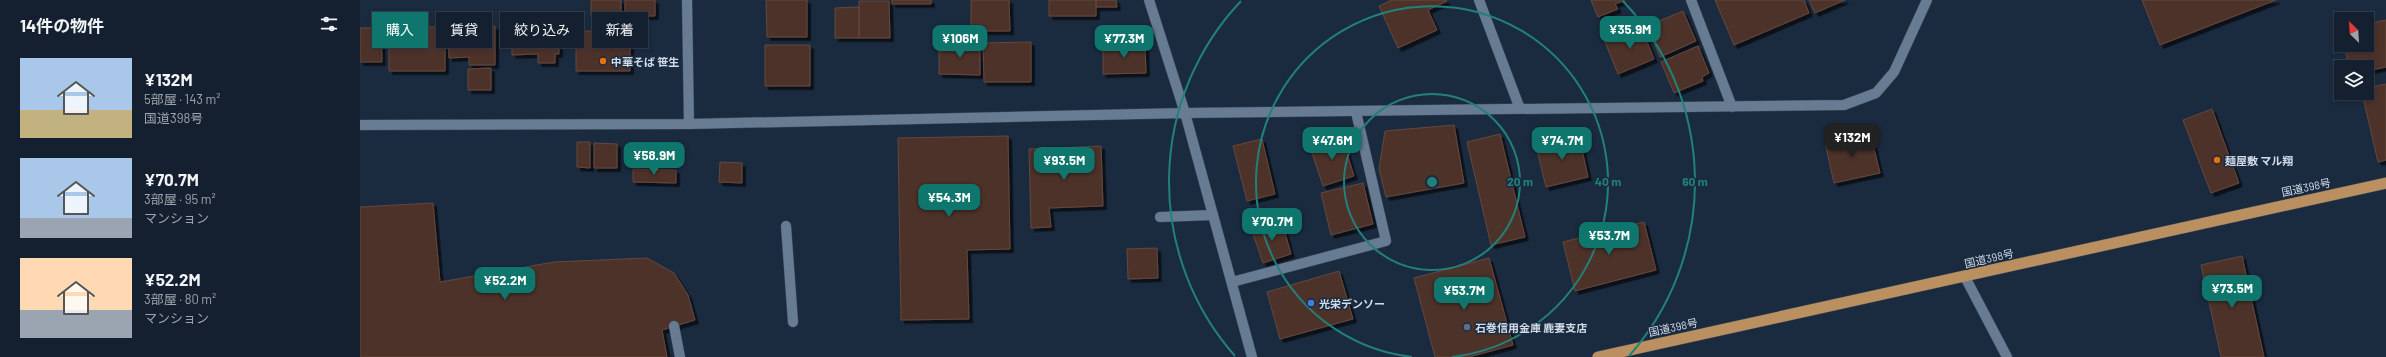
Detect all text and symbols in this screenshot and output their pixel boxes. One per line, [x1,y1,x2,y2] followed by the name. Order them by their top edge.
[372,12,428,48] chip: 購入
[436,12,492,48] chip: 賃貸
[500,12,584,48] chip: 絞り込み
[592,12,648,48] chip: 新着
[2334,12,2374,52] north arrow
[2334,12,2374,100] map controls
[318,13,340,35] icon: filters
[20,15,104,35] text: 14件の物件
[1597,16,1663,50] pin: ¥35.9M
[1609,21,1651,37] text: ¥35.9M
[932,25,988,59] pin: ¥106M
[1091,25,1157,59] pin: ¥77.3M
[941,30,979,46] text: ¥106M
[1104,30,1144,46] text: ¥77.3M
[611,55,679,68] place label: 中華そば 笹生
[598,56,608,66] marker: 中華そば 笹生
[2334,60,2374,100] button: layers
[144,69,193,89] text: ¥132M
[52,74,100,122] icon: home
[144,91,221,107] text: 5部屋 · 143 m²
[144,110,203,126] text: 国道398号
[1824,124,1880,158] pin: ¥132M
[1299,127,1365,161] pin: ¥47.6M
[1529,127,1595,161] pin: ¥74.7M
[1833,129,1871,145] text: ¥132M
[1311,132,1353,148] text: ¥47.6M
[1541,132,1583,148] text: ¥74.7M
[621,142,687,176] pin: ¥58.9M
[633,147,675,163] text: ¥58.9M
[1031,147,1097,181] pin: ¥93.5M
[1043,152,1085,168] text: ¥93.5M
[2224,154,2293,167] place label: 麺屋敷 マル翔
[2212,155,2222,165] marker: 麺屋敷 マル翔
[144,169,199,189] text: ¥70.7M
[52,174,100,222] icon: home
[1507,174,1533,188] text: 20 m
[1595,174,1621,188] text: 40 m
[1682,174,1708,188] text: 60 m
[1425,175,1439,189] centre of rings
[2280,175,2332,199] street label: 国道398号
[916,184,982,218] pin: ¥54.3M
[927,189,971,205] text: ¥54.3M
[144,191,216,207] text: 3部屋 · 95 m²
[1239,208,1305,242] pin: ¥70.7M
[144,210,209,226] text: マンション
[1251,213,1293,229] text: ¥70.7M
[1576,222,1642,256] pin: ¥53.7M
[1588,227,1630,243] text: ¥53.7M
[1963,246,2015,270] street label: 国道398号
[472,267,538,301] pin: ¥52.2M
[144,269,201,289] text: ¥52.2M
[483,272,527,288] text: ¥52.2M
[52,274,100,322] icon: home
[2199,275,2265,309] pin: ¥73.5M
[1431,277,1497,311] pin: ¥53.7M
[2211,280,2253,296] text: ¥73.5M
[1443,282,1485,298] text: ¥53.7M
[144,291,216,307] text: 3部屋 · 80 m²
[1319,297,1385,310] place label: 光栄デンソー
[1306,298,1316,308] marker: 光栄デンソー
[144,310,209,326] text: マンション
[1647,315,1699,339] street label: 国道398号
[1475,321,1587,334] place label: 石巻信用金庫 鹿妻支店
[1462,322,1472,332] marker: 石巻信用金庫 鹿妻支店

